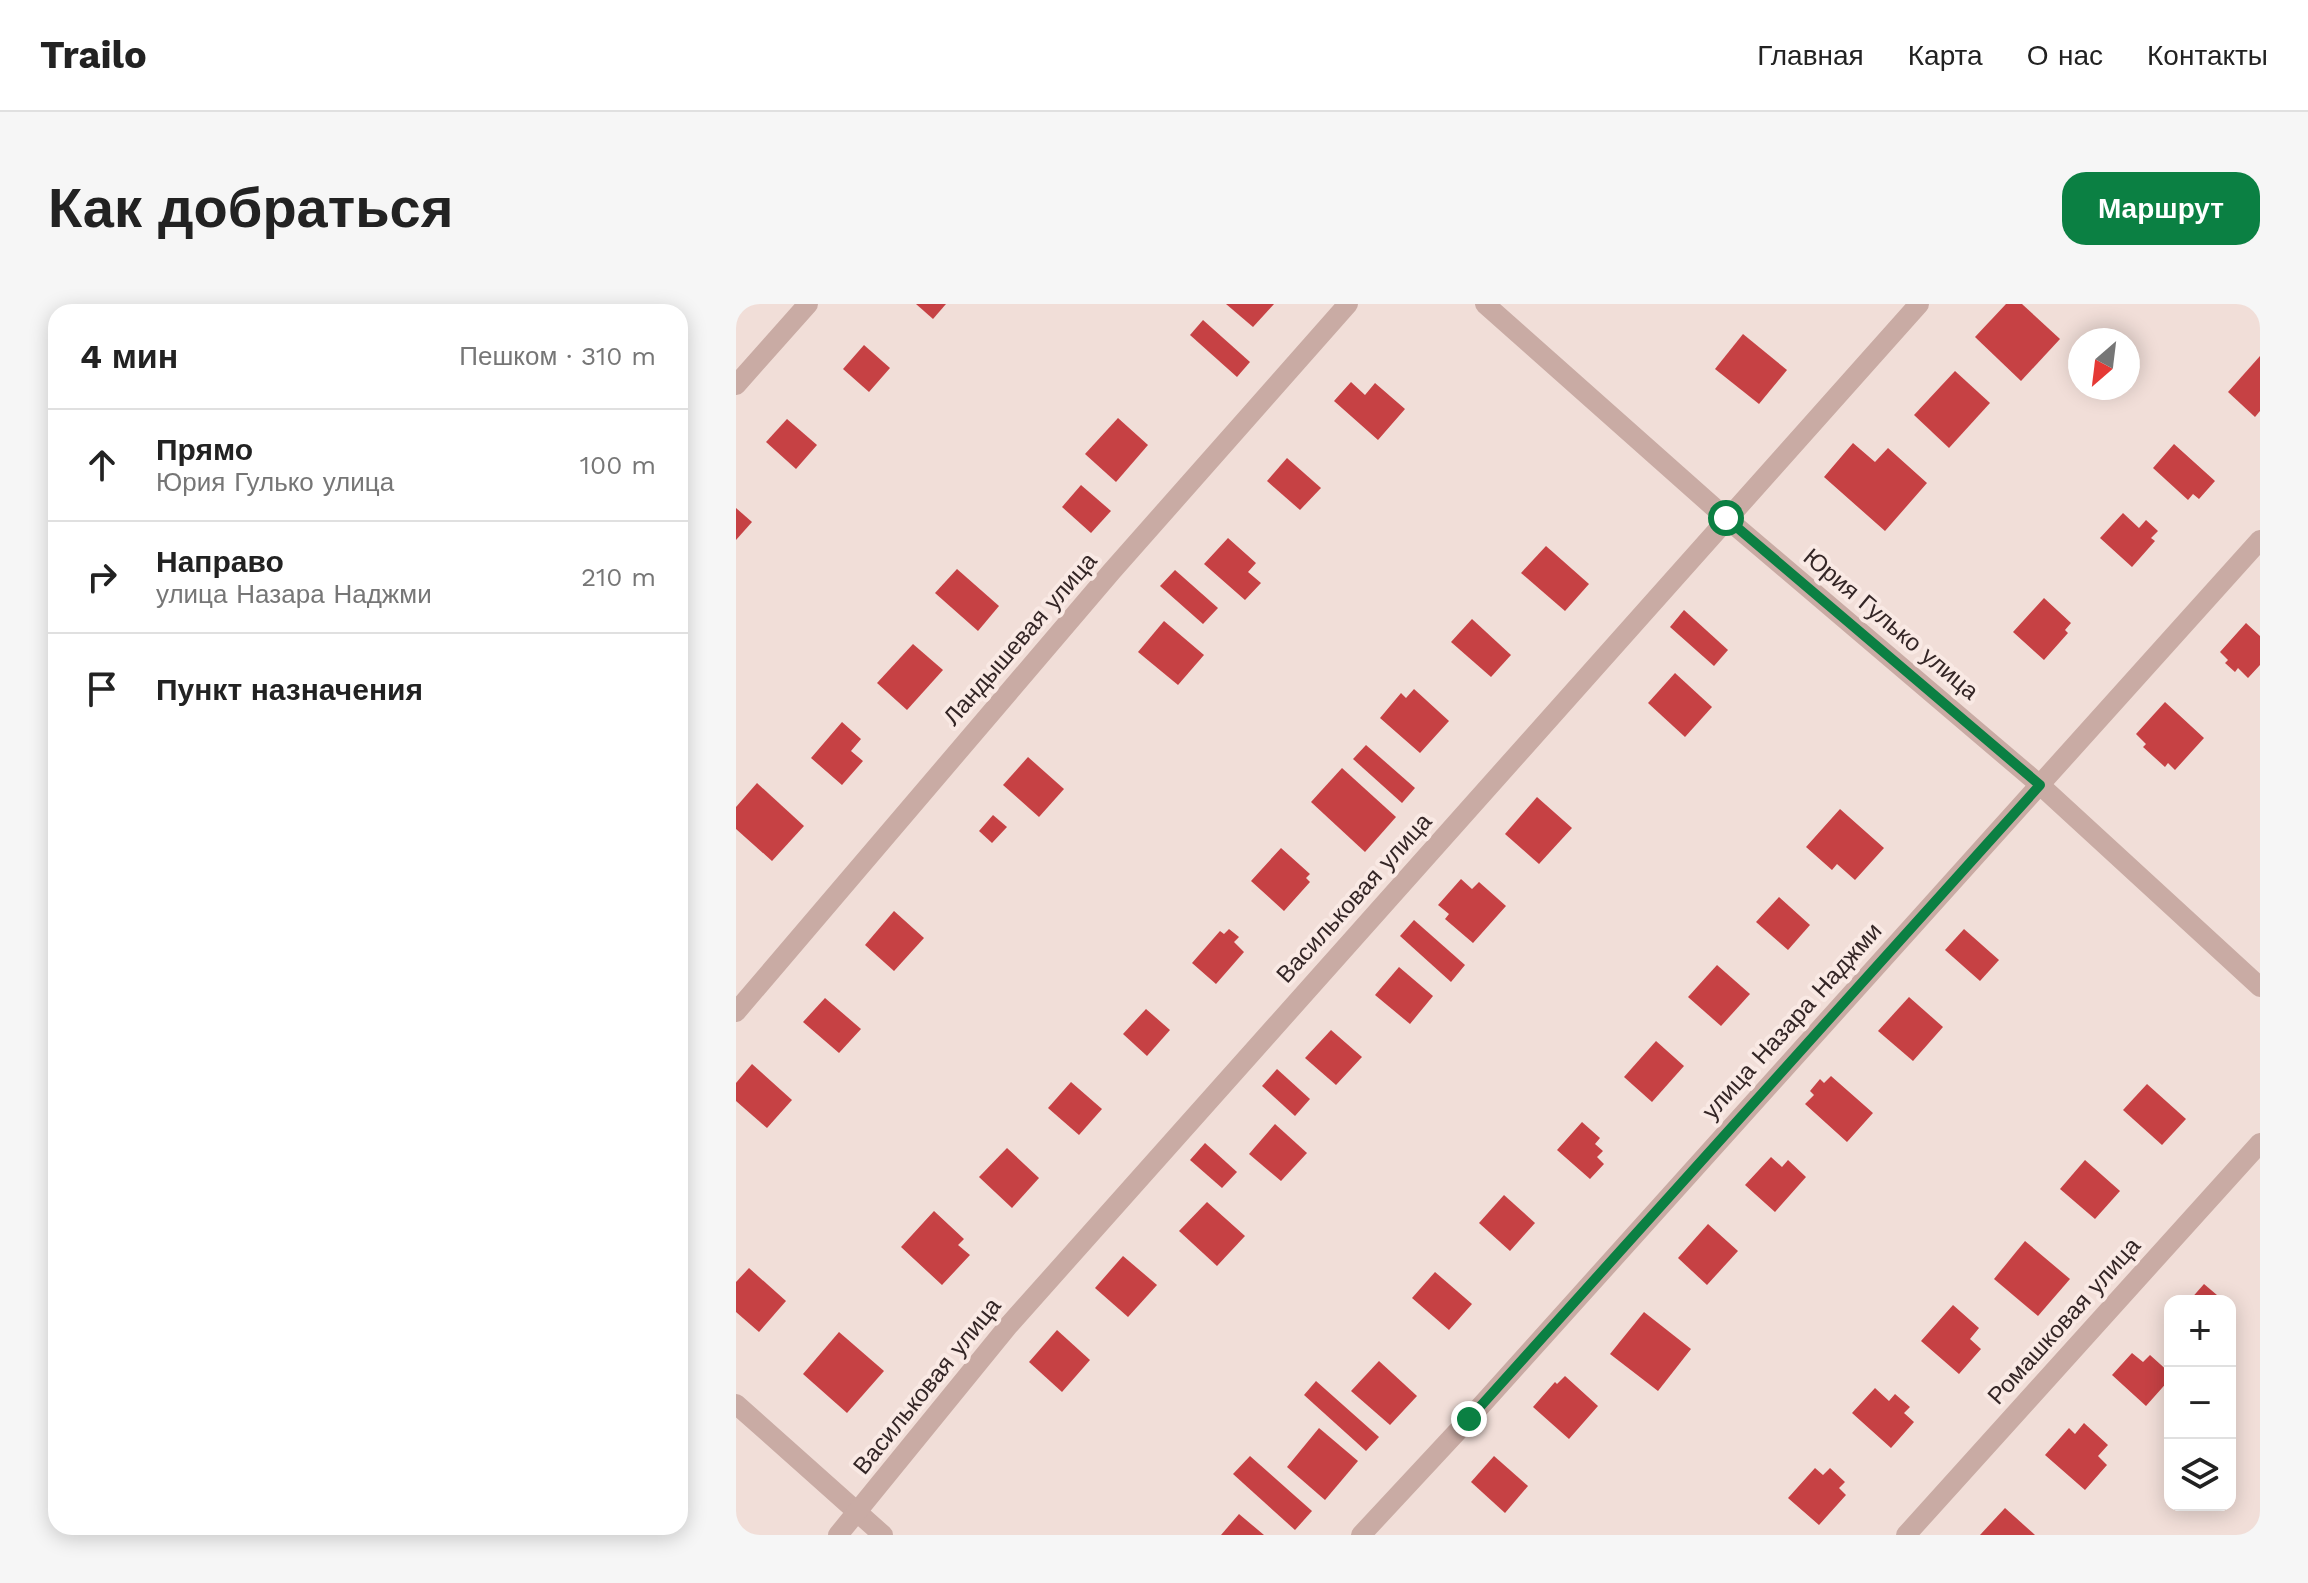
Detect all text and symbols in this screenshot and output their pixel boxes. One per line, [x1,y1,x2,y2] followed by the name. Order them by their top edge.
[40,33,147,77] text: Trailo
[1757,39,1864,72] text: Главная
[1908,39,1983,72] text: Карта
[2027,39,2103,72] text: О нас
[2147,39,2268,72] text: Контакты
[2062,172,2260,245] button: Маршрут
[48,175,453,241] text: Как добраться
[2068,328,2140,400] north arrow
[80,336,178,376] text: 4 мин
[459,341,656,371] text: Пешком · 310 m
[156,432,253,467] text: Прямо
[80,443,124,487] icon: ahead
[580,450,656,480] text: 100 m
[156,467,394,497] text: Юрия Гулько улица
[1708,500,1744,536] route start
[1798,543,1985,706] street label: Юрия Гулько улица
[156,544,284,579] text: Направо
[938,547,1103,731] street label: Ландышевая улица
[80,555,124,599] icon: right
[581,562,656,592] text: 210 m
[156,579,432,609] text: улица Назара Наджми
[80,667,124,711] icon: arrive
[156,672,423,707] text: Пункт назначения
[1271,807,1438,989] street label: Васильковая улица
[1696,917,1888,1125] street label: улица Назара Наджми
[1982,1231,2147,1410] street label: Ромашковая улица
[847,1292,1007,1480] street label: Васильковая улица
[2164,1295,2236,1511] map controls
[2164,1295,2236,1367] button: +
[2164,1367,2236,1439] button: −
[1451,1401,1487,1437] route end
[2164,1439,2236,1511] button: layers

